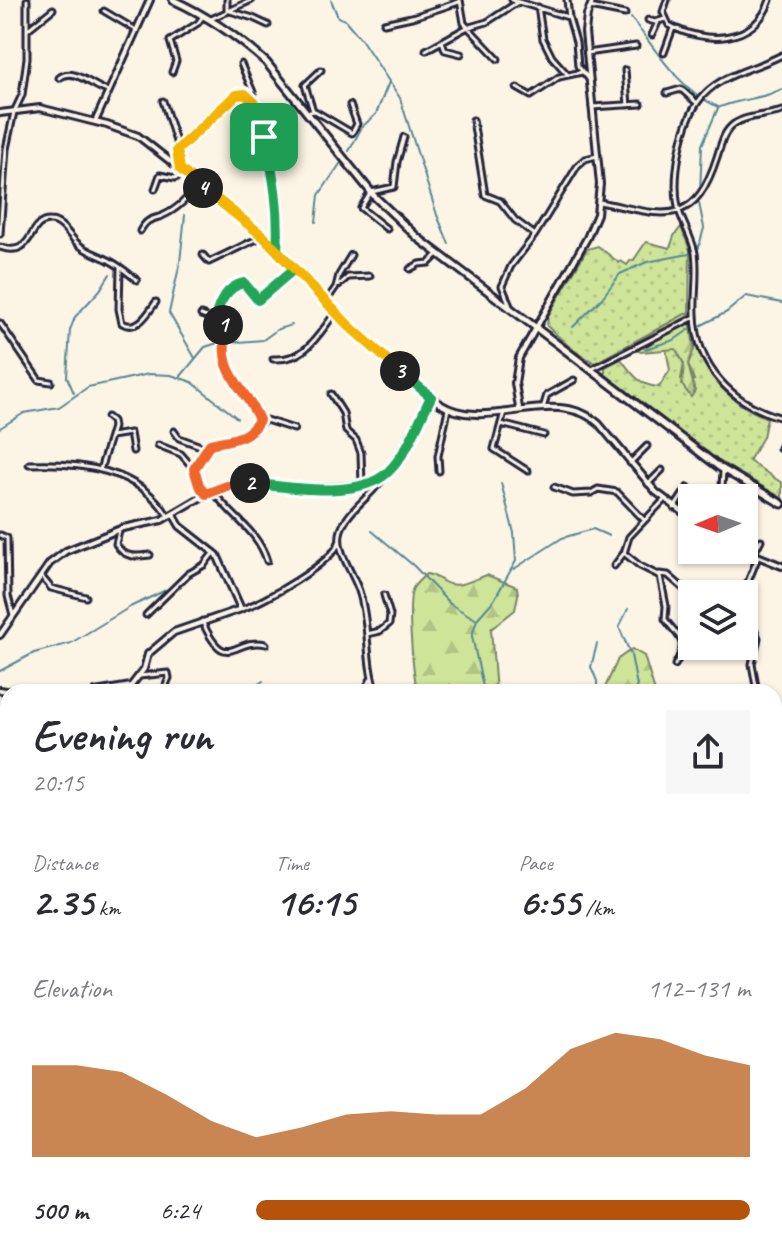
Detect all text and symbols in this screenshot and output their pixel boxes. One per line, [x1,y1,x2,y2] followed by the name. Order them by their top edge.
[230,103,298,171] pin
[242,115,286,159] icon: arrive
[183,168,223,208] pin: 4
[198,174,208,202] text: 4
[203,305,243,345] pin: 1
[218,311,228,339] text: 1
[380,351,420,391] pin: 3
[395,357,405,385] text: 3
[230,463,270,503] pin: 2
[245,469,255,497] text: 2
[678,484,758,564] north arrow
[678,484,758,660] map controls
[678,580,758,660] button: layers
[32,708,212,763] text: Evening run
[666,710,750,794] button: share
[32,766,84,799] text: 20:15
[32,849,98,877] text: Distance
[275,849,309,877] text: Time
[519,849,553,877] text: Pace
[32,877,93,927] text: 2.35
[275,877,355,927] text: 16:15
[519,877,580,927] text: 6:55
[93,894,120,922] text: km
[580,894,614,922] text: /km
[32,972,112,1005] text: Elevation
[647,972,750,1005] text: 112–131 m
[32,1194,88,1227] text: 500 m
[160,1194,200,1227] text: 6:24

